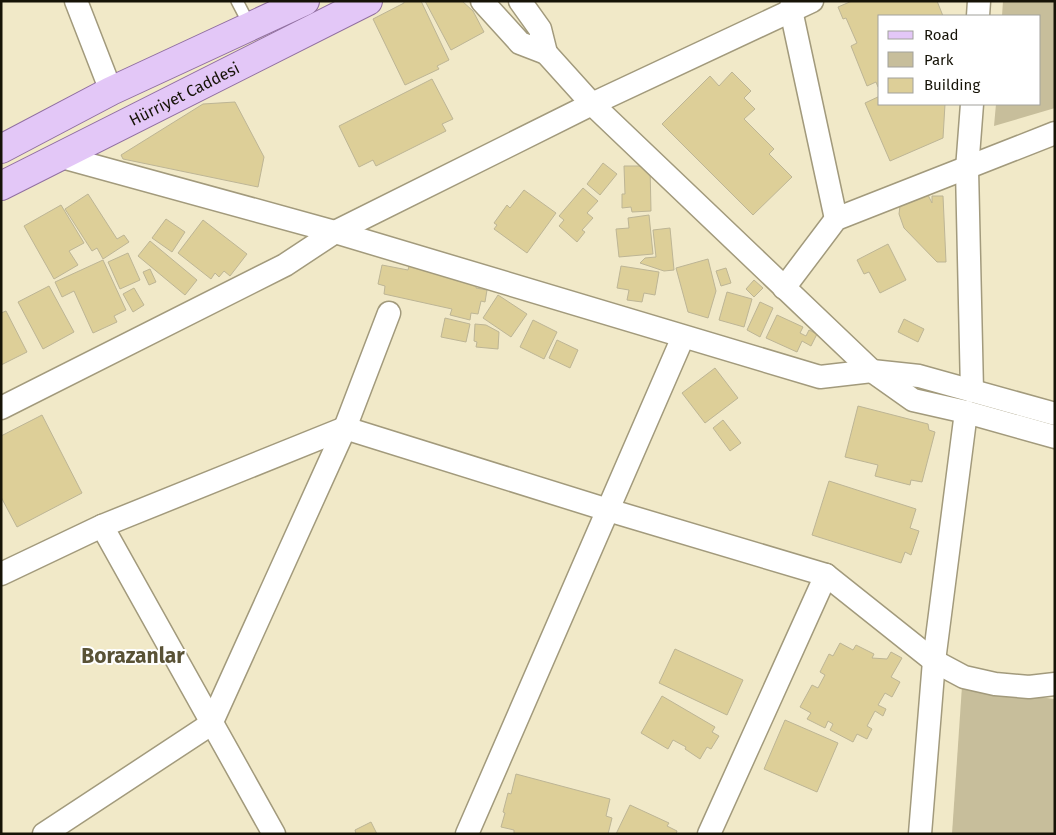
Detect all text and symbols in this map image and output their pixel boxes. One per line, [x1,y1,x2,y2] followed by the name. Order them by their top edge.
[878,15,1041,105] legend
[924,26,959,44] text: Road
[924,51,954,69] text: Park
[126,58,243,130] street label: Hürriyet Caddesi
[924,76,980,94] text: Building
[81,643,185,669] district label: Borazanlar

